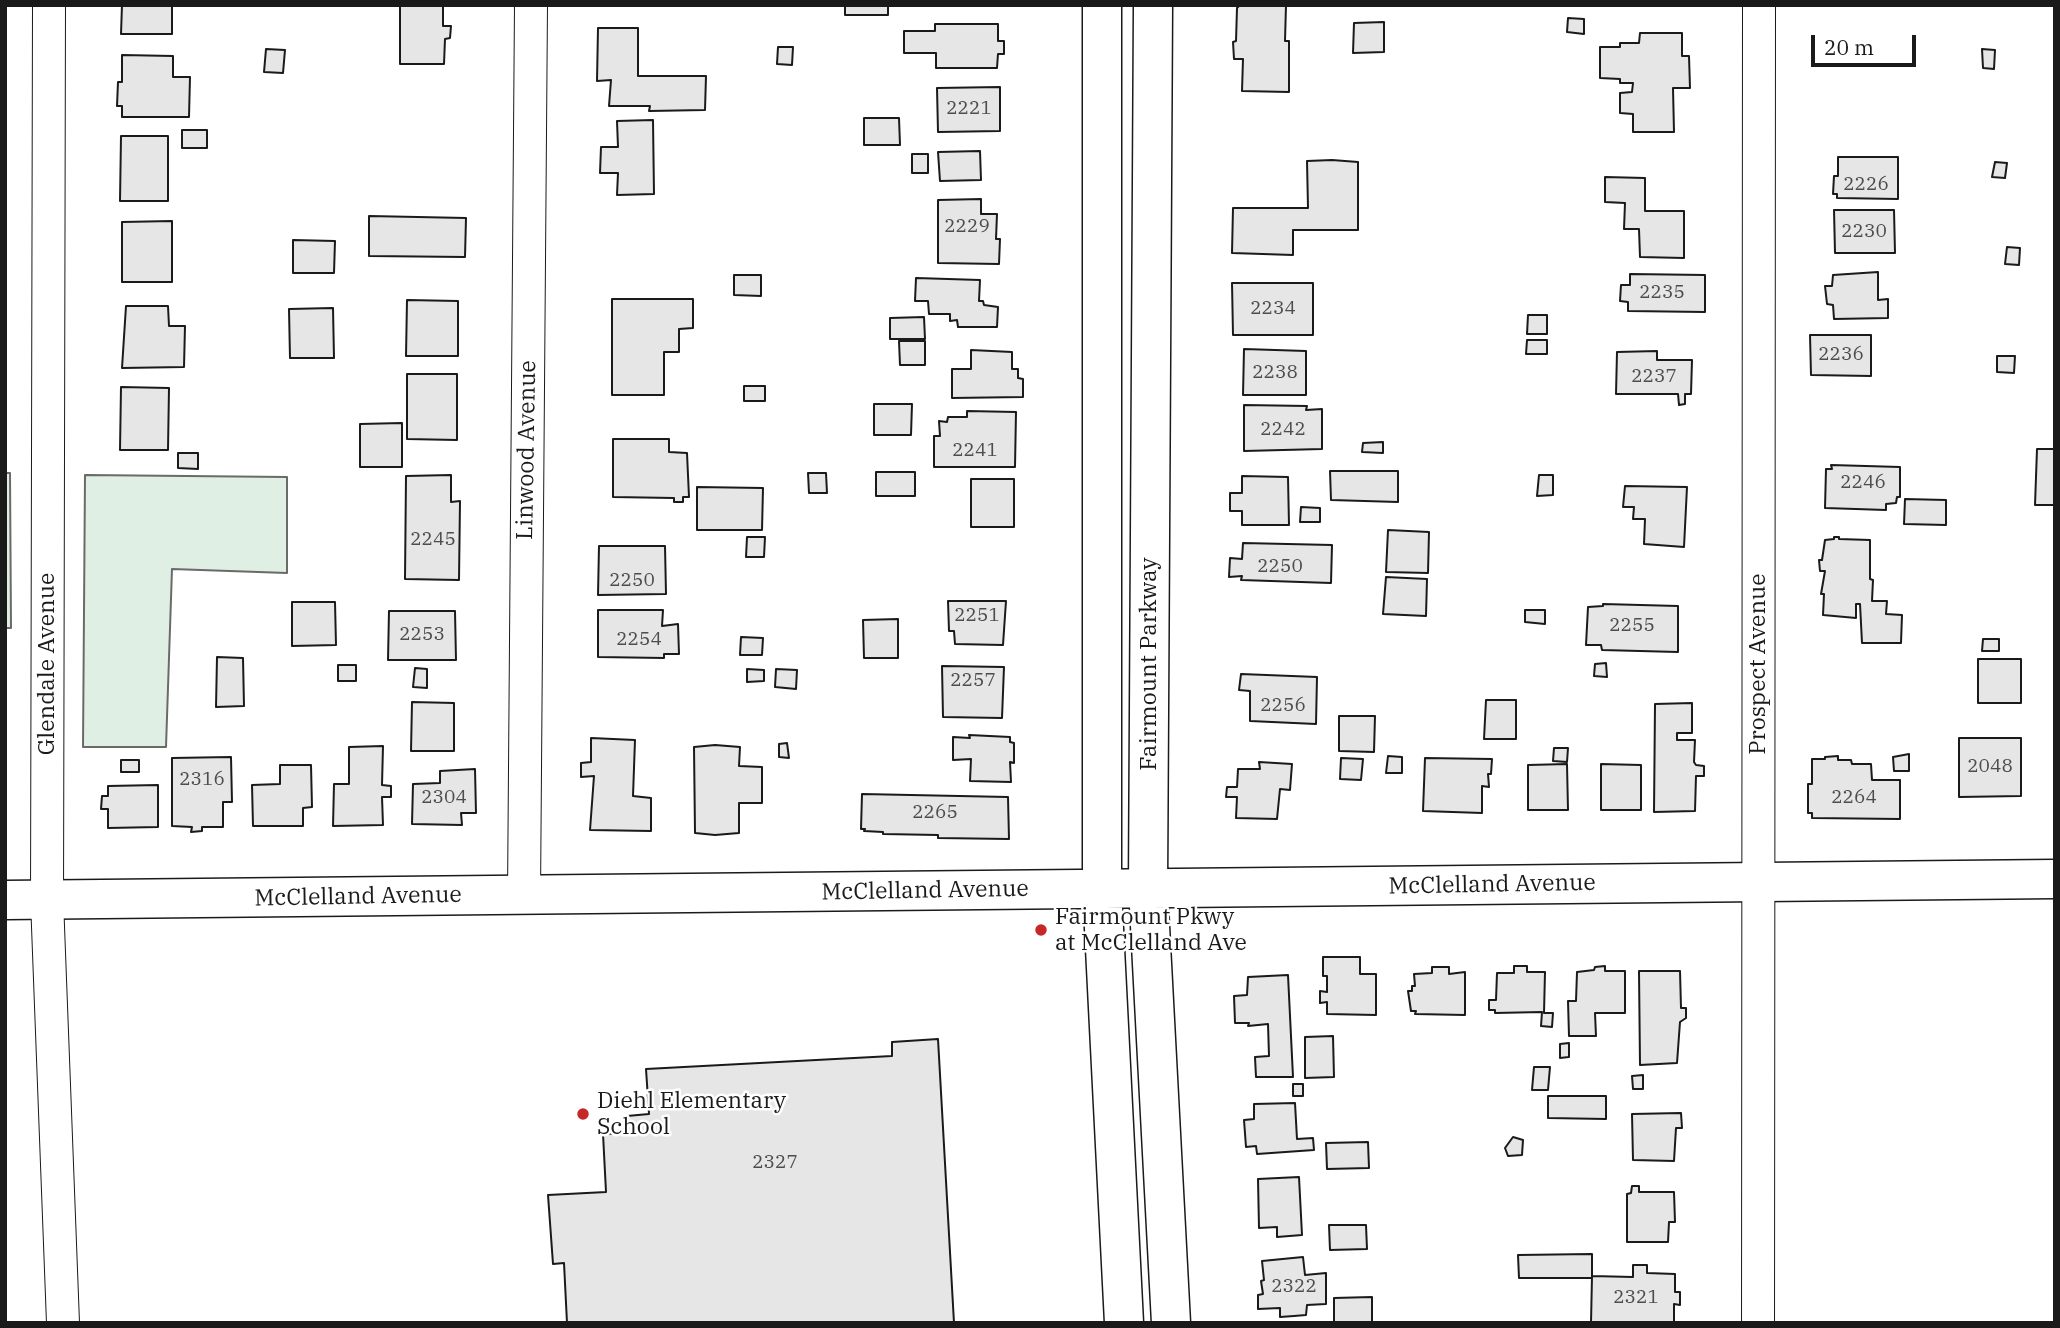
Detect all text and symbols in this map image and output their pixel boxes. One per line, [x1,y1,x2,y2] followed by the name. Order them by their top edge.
[1815,21,1920,65] scale bar
[1824,33,1874,61] text: 20 m
[946,98,992,120] house number: 2221
[1843,174,1889,196] house number: 2226
[944,216,990,238] house number: 2229
[1841,221,1887,243] house number: 2230
[1639,282,1685,304] house number: 2235
[1250,298,1296,320] house number: 2234
[1818,344,1864,366] house number: 2236
[512,360,542,540] street label: Linwood Avenue
[1252,362,1298,384] house number: 2238
[1631,366,1677,388] house number: 2237
[1260,419,1306,441] house number: 2242
[952,440,998,462] house number: 2241
[1840,472,1886,494] house number: 2246
[410,529,456,551] house number: 2245
[1257,556,1303,578] house number: 2250
[1135,557,1163,771] street label: Fairmount Parkway
[609,570,655,592] house number: 2250
[33,573,61,755] street label: Glendale Avenue
[1744,573,1772,755] street label: Prospect Avenue
[954,605,1000,627] house number: 2251
[1609,615,1655,637] house number: 2255
[399,624,445,646] house number: 2253
[616,629,662,651] house number: 2254
[950,670,996,692] house number: 2257
[1260,695,1306,717] house number: 2256
[1967,756,2013,778] house number: 2048
[179,769,225,791] house number: 2316
[421,787,467,809] house number: 2304
[1831,787,1877,809] house number: 2264
[912,802,958,824] house number: 2265
[1388,869,1596,901] street label: McClelland Avenue
[821,875,1029,907] street label: McClelland Avenue
[254,881,462,913] street label: McClelland Avenue
[1055,903,1247,957] place label: Fairmount Pkwy at McClelland Ave
[1033,922,1049,938] marker: Fairmount Pkwy at McClelland Ave
[597,1087,786,1141] place label: Diehl Elementary School
[575,1106,591,1122] marker: Diehl Elementary School
[752,1152,798,1174] house number: 2327
[1271,1276,1317,1298] house number: 2322
[1613,1287,1659,1309] house number: 2321

